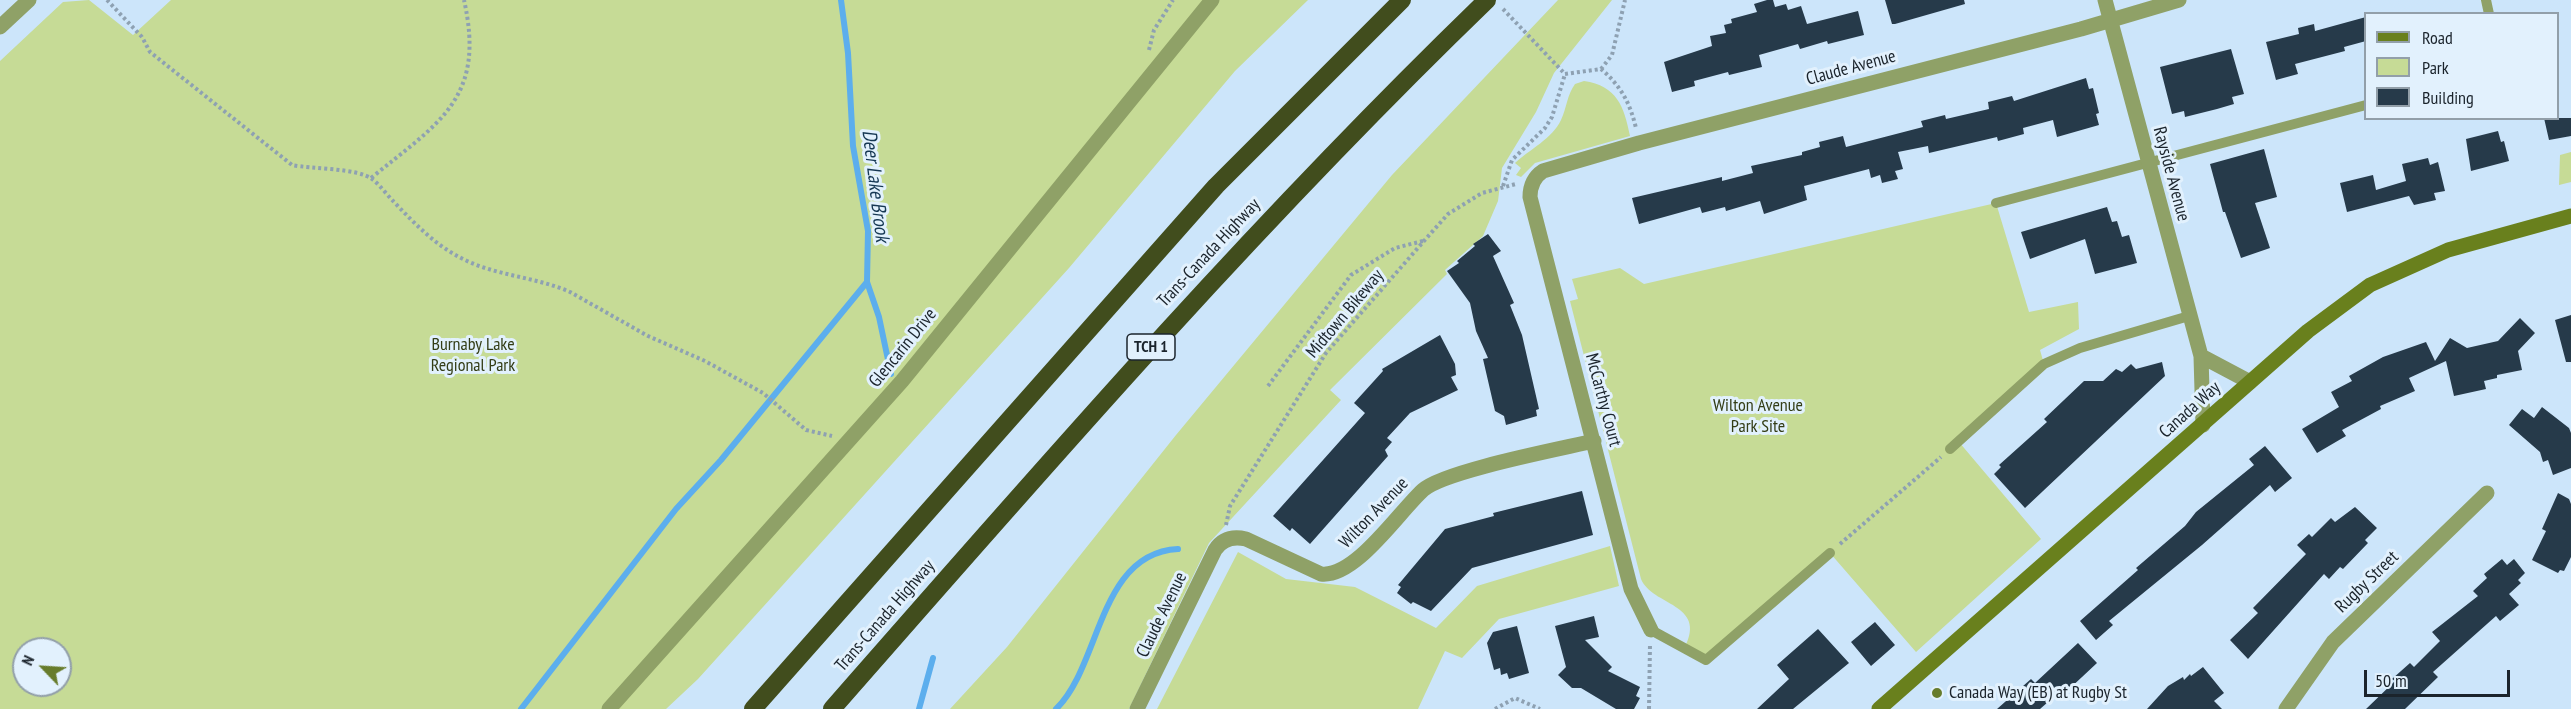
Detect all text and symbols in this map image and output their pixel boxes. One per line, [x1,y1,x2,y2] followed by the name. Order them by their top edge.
[2364,12,2559,120] legend
[2422,26,2453,49] text: Road
[1804,46,1898,90] street label: Claude Avenue
[2422,56,2449,79] text: Park
[2422,86,2474,109] text: Building
[2148,124,2194,224] street label: Rayside Avenue
[856,129,894,243] water label: Deer Lake Brook
[1153,194,1265,312] street label: Trans-Canada Highway
[1302,265,1388,363] street label: Midtown Bikeway
[865,304,941,392] street label: Glencarin Drive
[431,334,515,376] park label: Burnaby Lake Regional Park
[1127,334,1175,360] road number: TCH 1
[1580,351,1626,449] street label: McCarthy Court
[2155,377,2225,443] street label: Canada Way
[1713,395,1803,438] park label: Wilton Avenue Park Site
[1335,473,1413,553] street label: Wilton Avenue
[2331,547,2403,617] street label: Rugby Street
[831,556,939,676] street label: Trans-Canada Highway
[1132,569,1192,661] street label: Claude Avenue
[12,637,72,697] north arrow
[17,652,38,668] text: N
[2367,658,2512,696] scale bar
[2375,669,2407,692] text: 50 m
[1949,682,2127,704] place label: Canada Way (EB) at Rugby St
[1930,686,1944,700] marker: Canada Way (EB) at Rugby St

